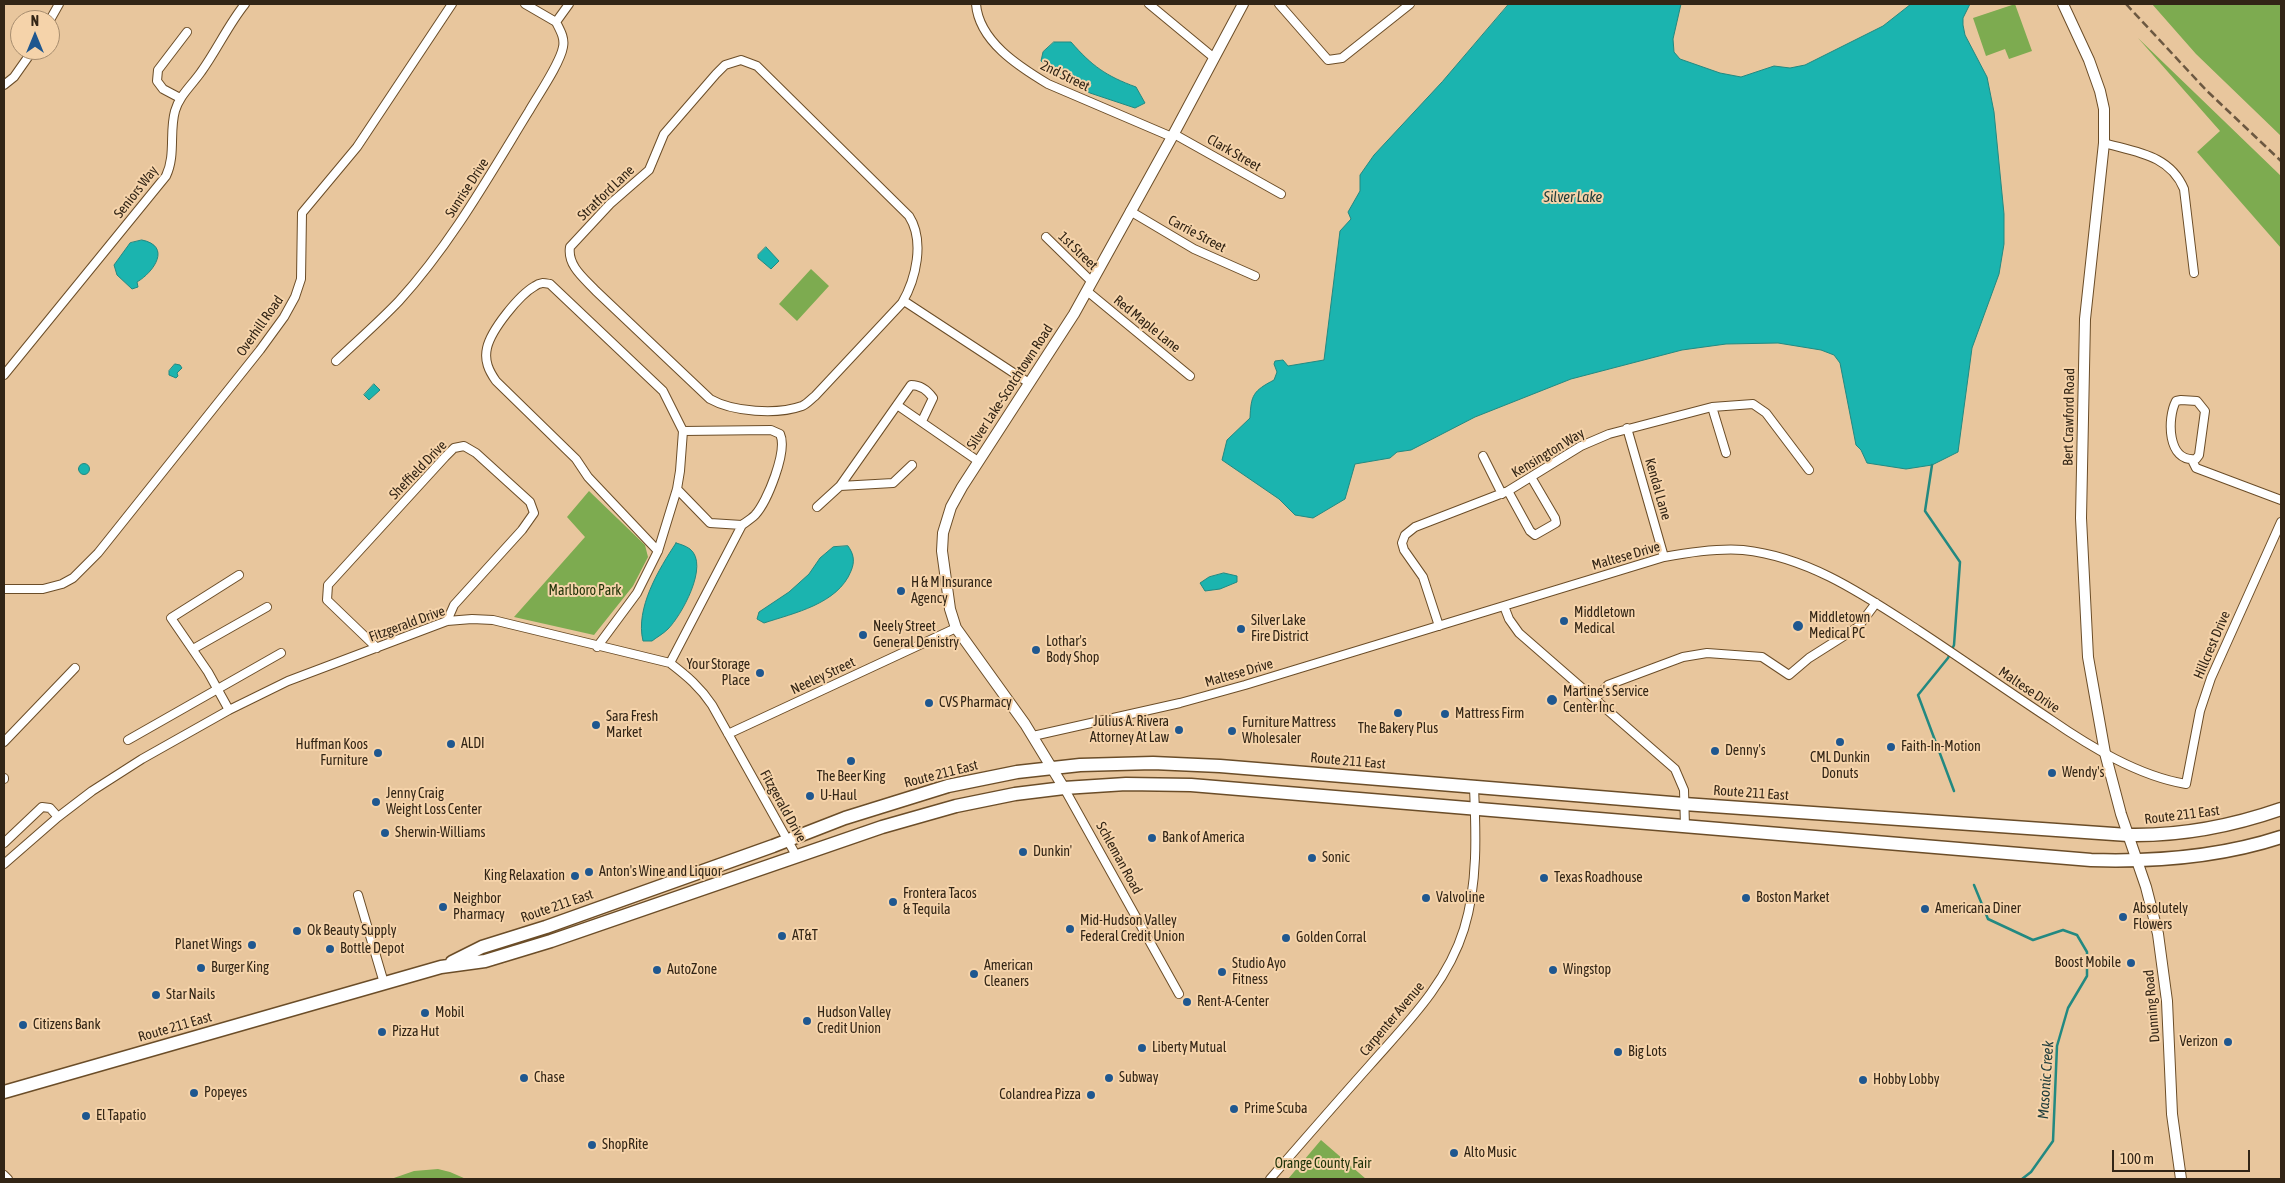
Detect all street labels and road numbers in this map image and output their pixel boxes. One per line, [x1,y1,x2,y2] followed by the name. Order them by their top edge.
[1038,57,1092,95] street label: 2nd Street
[1204,131,1264,175] street label: Clark Street
[442,155,492,221] street label: Sunrise Drive
[110,162,162,222] street label: Seniors Way
[574,162,638,224] street label: Stratford Lane
[1165,212,1229,256] street label: Carrie Street
[1055,228,1101,274] street label: 1st Street
[233,292,287,360] street label: Overhill Road
[1110,292,1184,356] street label: Red Maple Lane
[963,321,1057,453] street label: Silver Lake-Scotchtown Road
[2060,368,2078,466] street label: Bert Crawford Road
[1509,425,1587,481] street label: Kensington Way
[386,437,450,503] street label: Sheffield Drive
[1641,456,1675,522] street label: Kendal Lane
[1590,538,1662,574] street label: Maltese Drive
[367,602,447,646] street label: Fitzgerald Drive
[2190,608,2234,682] street label: Hillcrest Drive
[788,654,858,698] street label: Neeley Street
[1203,655,1275,691] street label: Maltese Drive
[1995,663,2063,717] street label: Maltese Drive
[1310,749,1386,773] street label: Route 211 East
[902,757,980,791] street label: Route 211 East
[756,767,810,845] street label: Fitzgerald Drive
[1713,782,1789,804] street label: Route 211 East
[2143,802,2221,828] street label: Route 211 East
[1092,819,1146,897] street label: Schleman Road
[519,886,595,926] street label: Route 211 East
[2140,969,2164,1043] street label: Dunning Road
[1356,978,1428,1060] street label: Carpenter Avenue
[136,1009,214,1045] street label: Route 211 East

